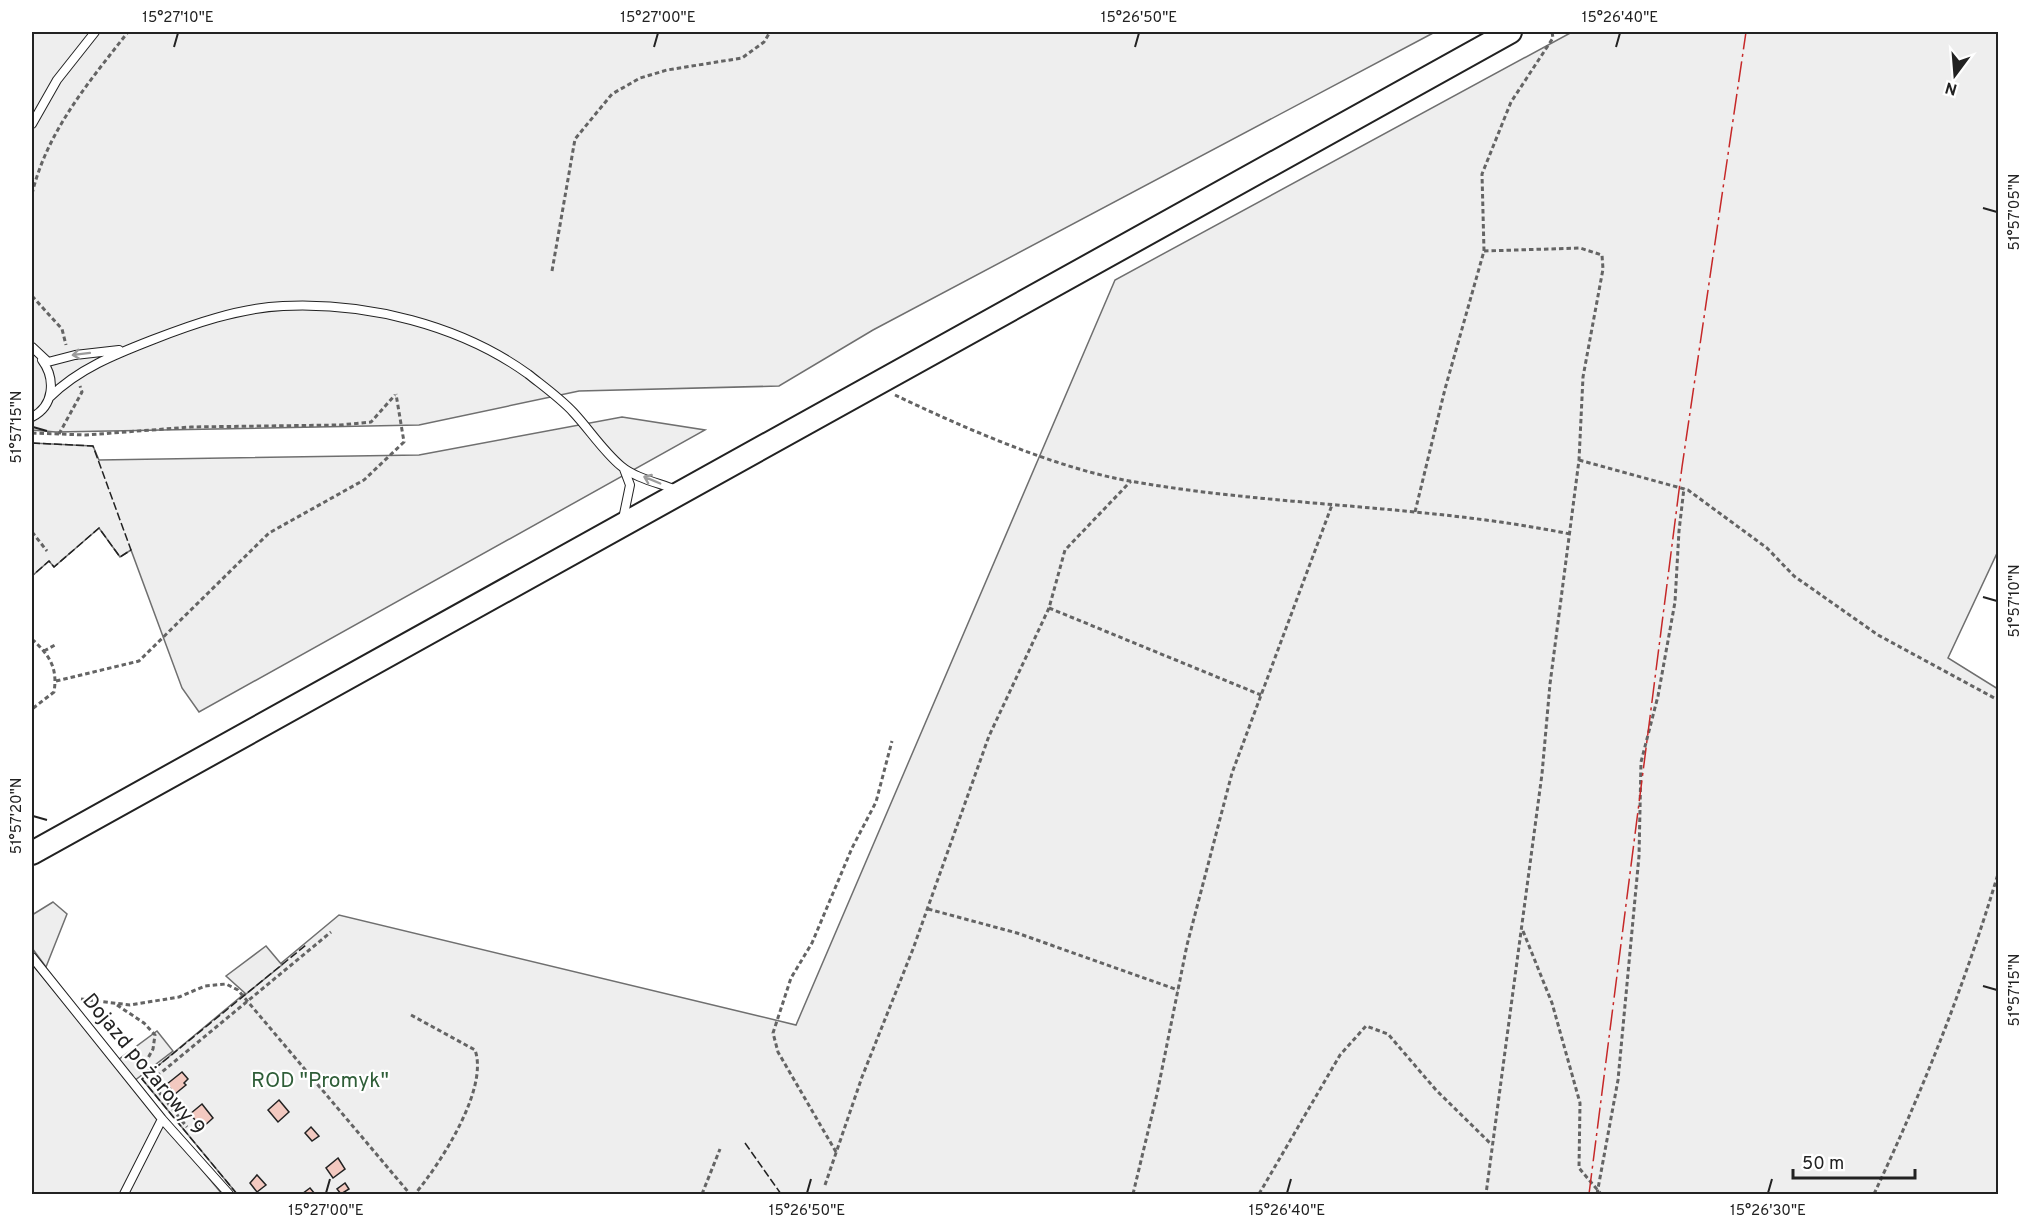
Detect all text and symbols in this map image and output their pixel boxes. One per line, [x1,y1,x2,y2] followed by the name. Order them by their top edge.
[142,9,214,28] text: 15°27'10"E
[620,9,696,28] text: 15°27'00"E
[1101,9,1177,28] text: 15°26'50"E
[1582,9,1658,28] text: 15°26'40"E
[1925,45,1985,105] north arrow
[1943,76,1960,99] text: N
[2006,174,2025,250] text: 51°57'05"N
[72,349,92,360] one-way arrow
[8,391,27,463] text: 51°57'15"N
[643,474,662,485] one-way arrow
[2006,564,2025,638] text: 51°57'10"N
[8,778,27,854] text: 51°57'20"N
[2006,954,2025,1026] text: 51°57'15"N
[76,988,210,1142] street label: Dojazd pożarowy 9
[251,1068,389,1095] park label: ROD "Promyk"
[1793,1142,1914,1180] scale bar
[1802,1153,1844,1176] text: 50 m
[288,1202,364,1221] text: 15°27'00"E
[769,1202,845,1221] text: 15°26'50"E
[1249,1202,1325,1221] text: 15°26'40"E
[1730,1202,1806,1221] text: 15°26'30"E

